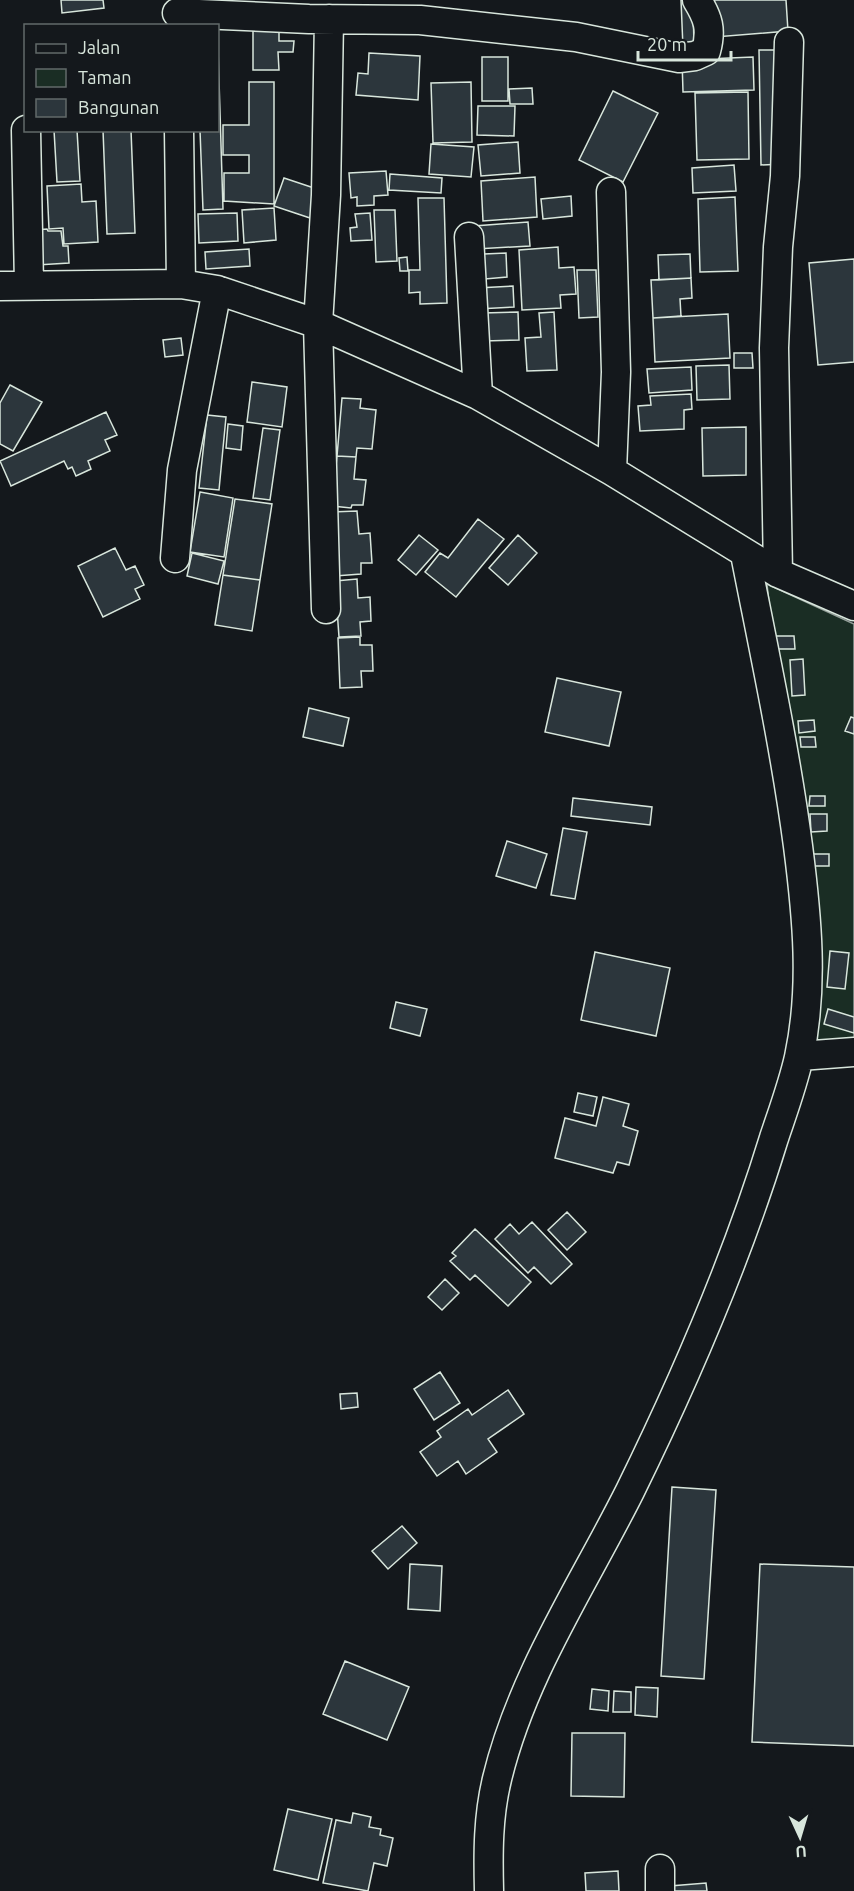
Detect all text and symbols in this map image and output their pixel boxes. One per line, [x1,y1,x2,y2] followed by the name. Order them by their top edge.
[24,24,219,132] legend
[638,24,731,62] scale bar
[647,34,687,54] text: 20 m
[78,37,120,57] text: Jalan
[78,67,132,87] text: Taman
[78,97,159,117] text: Bangunan
[770,1807,830,1867] north arrow
[795,1843,807,1861] text: U

